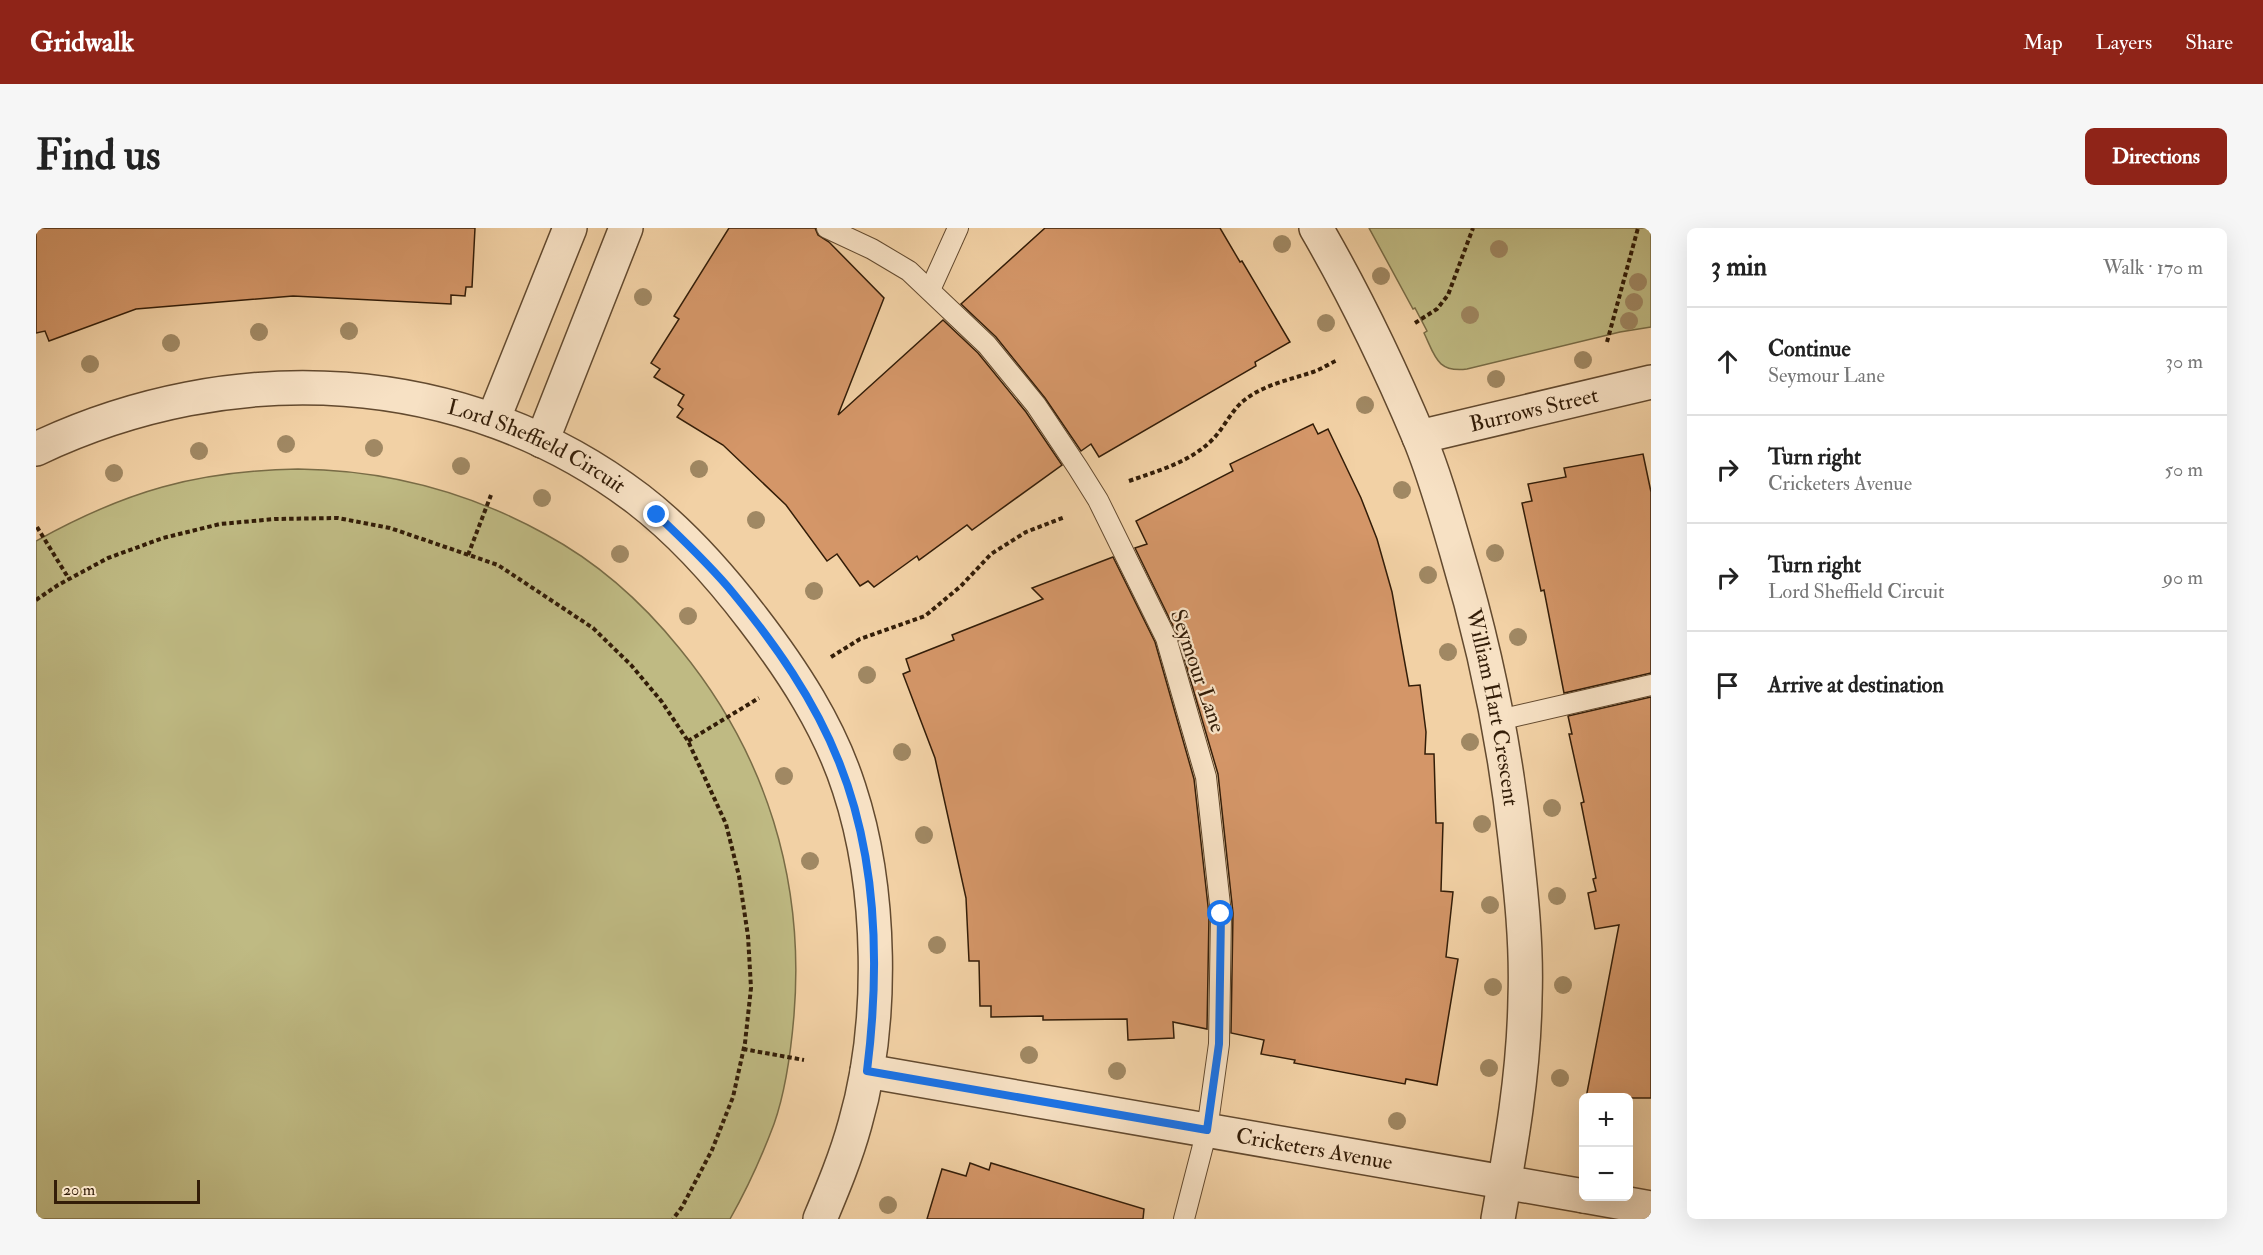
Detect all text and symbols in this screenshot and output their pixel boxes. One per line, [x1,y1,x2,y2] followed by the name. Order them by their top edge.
[30,25,134,60] text: Gridwalk
[2023,29,2063,56] text: Map
[2096,29,2152,56] text: Layers
[2185,29,2233,56] text: Share
[2085,128,2227,185] button: Directions
[36,130,160,182] text: Find us
[1711,251,1767,283] text: 3 min
[2103,255,2203,280] text: Walk · 170 m
[1768,335,1851,363] text: Continue
[1711,345,1744,378] icon: ahead
[2165,349,2203,374] text: 30 m
[1768,363,1885,388] text: Seymour Lane
[1467,381,1601,439] street label: Burrows Street
[444,393,631,500] street label: Lord Sheffield Circuit
[1768,443,1861,471] text: Turn right
[1711,453,1744,486] icon: right
[2164,457,2203,482] text: 50 m
[1768,471,1912,496] text: Cricketers Avenue
[643,501,669,527] route end
[1768,551,1861,579] text: Turn right
[1711,561,1744,594] icon: right
[2163,565,2203,590] text: 90 m
[1768,579,1944,604] text: Lord Sheffield Circuit
[1459,605,1525,808] street label: William Hart Crescent
[1164,606,1232,736] street label: Seymour Lane
[1711,669,1744,702] icon: arrive
[1768,671,1944,699] text: Arrive at destination
[1207,900,1233,926] route start
[1579,1093,1633,1201] map controls
[1579,1093,1633,1147] button: +
[1234,1122,1395,1176] street label: Cricketers Avenue
[1579,1147,1633,1201] button: −
[54,1177,200,1204] scale bar
[63,1180,95,1200] text: 20 m

